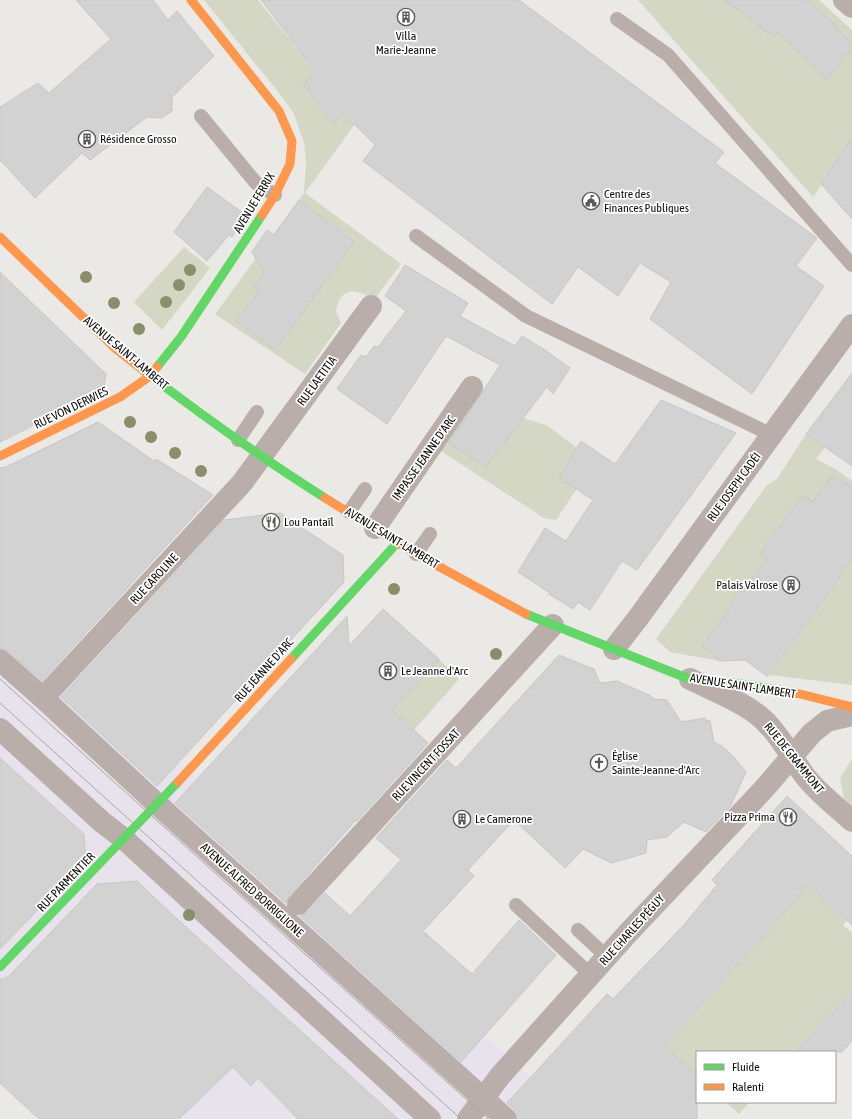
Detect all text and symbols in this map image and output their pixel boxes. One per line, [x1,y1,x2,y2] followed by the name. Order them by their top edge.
[396,7,416,27] building icon: Villa Marie-Jeanne
[376,29,436,57] place label: Villa Marie-Jeanne
[77,129,97,149] building icon: Résidence Grosso
[100,132,177,146] place label: Résidence Grosso
[230,170,278,236] street label: AVENUE FERRIX
[604,187,689,215] place label: Centre des Finances Publiques
[581,191,601,211] public building icon: Centre des Finances Publiques
[81,313,172,393] street label: AVENUE SAINT-LAMBERT
[294,353,340,409] street label: RUE LAETITIA
[32,384,110,432] street label: RUE VON DERWIES
[389,412,459,503] street label: IMPASSE JEANNE D'ARC
[704,450,764,524] street label: RUE JOSEPH CADÉI
[343,504,442,572] street label: AVENUE SAINT-LAMBERT
[261,512,281,532] restaurant icon: Lou Pantaïl
[284,515,335,529] place label: Lou Pantaïl
[127,551,181,607] street label: RUE CAROLINE
[781,575,801,595] building icon: Palais Valrose
[716,578,778,592] place label: Palais Valrose
[232,635,297,705] street label: RUE JEANNE D'ARC
[378,661,398,681] building icon: Le Jeanne d'Arc
[401,664,468,678] place label: Le Jeanne d'Arc
[689,671,798,701] street label: AVENUE SAINT-LAMBERT
[761,720,827,797] street label: RUE DE GRAMMONT
[389,726,463,804] street label: RUE VINCENT FOSSAT
[612,749,700,777] place label: Église Sainte-Jeanne-d'Arc
[589,753,609,773] church icon: Église Sainte-Jeanne-d'Arc
[778,807,798,827] restaurant icon: Pizza Prima
[452,809,472,829] building icon: Le Camerone
[724,810,775,824] place label: Pizza Prima
[475,812,532,826] place label: Le Camerone
[198,840,306,940] street label: AVENUE ALFRED BORRIGLIONE
[34,850,98,914] street label: RUE PARMENTIER
[597,891,668,968] street label: RUE CHARLES PÉGUY
[696,1051,836,1103] legend
[732,1060,760,1074] text: Fluide
[732,1080,764,1094] text: Ralenti

